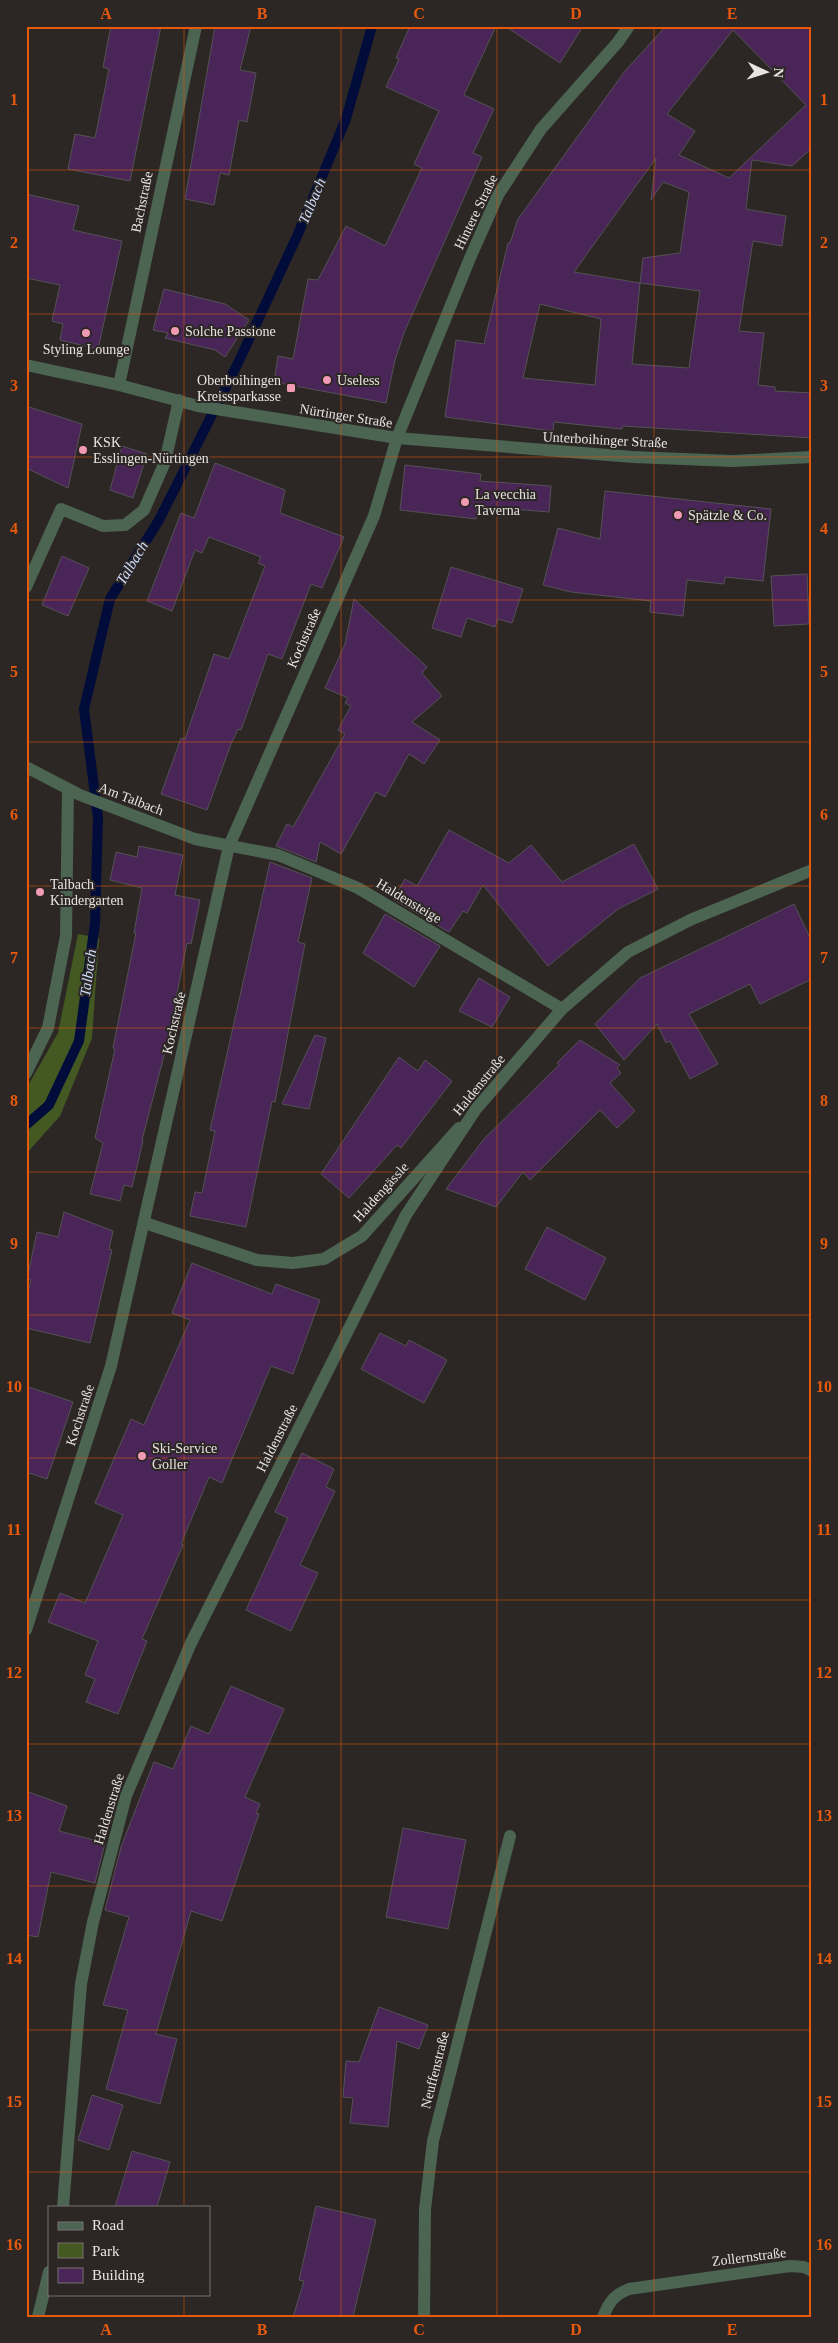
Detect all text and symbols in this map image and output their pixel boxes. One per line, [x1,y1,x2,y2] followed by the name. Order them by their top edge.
[100,5,112,22] text: A
[257,5,268,22] text: B
[413,5,425,22] text: C
[570,5,582,22] text: D
[727,5,737,22] text: E
[740,48,790,98] north arrow
[771,67,786,78] text: N
[10,91,18,108] text: 1
[820,91,828,108] text: 1
[128,170,156,234] street label: Bachstraße
[451,172,501,252] street label: Hintere Straße
[295,176,329,226] water label: Talbach
[10,234,18,251] text: 2
[820,234,828,251] text: 2
[185,324,276,339] place label: Solche Passione
[169,325,181,337] marker: Solche Passione
[80,327,92,339] marker: Styling Lounge
[43,342,129,357] place label: Styling Lounge
[197,373,281,404] place label: Oberboihingen Kreissparkasse
[337,373,380,388] place label: Useless
[321,374,333,386] marker: Useless
[10,377,18,394] text: 3
[820,377,828,394] text: 3
[285,382,297,394] marker: Oberboihingen Kreissparkasse
[299,401,393,431] street label: Nürtinger Straße
[542,429,668,451] street label: Unterboihinger Straße
[93,435,209,466] place label: KSK Esslingen-Nürtingen
[77,444,89,456] marker: KSK Esslingen-Nürtingen
[475,487,537,518] place label: La vecchia Taverna
[459,496,471,508] marker: La vecchia Taverna
[688,508,767,523] place label: Spätzle & Co.
[672,509,684,521] marker: Spätzle & Co.
[10,520,18,537] text: 4
[820,520,828,537] text: 4
[113,538,151,588] water label: Talbach
[284,606,324,670] street label: Kochstraße
[10,663,18,680] text: 5
[820,663,828,680] text: 5
[96,780,166,818] street label: Am Talbach
[10,806,18,823] text: 6
[820,806,828,823] text: 6
[374,876,444,926] street label: Haldensteige
[50,877,124,908] place label: Talbach Kindergarten
[34,886,46,898] marker: Talbach Kindergarten
[77,948,99,998] water label: Talbach
[10,949,18,966] text: 7
[820,949,828,966] text: 7
[160,990,188,1056] street label: Kochstraße
[450,1052,508,1118] street label: Haldenstraße
[10,1092,18,1109] text: 8
[820,1092,828,1109] text: 8
[350,1159,412,1225] street label: Haldengässle
[10,1235,18,1252] text: 9
[820,1235,828,1252] text: 9
[6,1378,22,1395] text: 10
[816,1378,832,1395] text: 10
[63,1382,97,1448] street label: Kochstraße
[254,1402,300,1474] street label: Haldenstraße
[152,1441,217,1472] place label: Ski-Service Goller
[136,1450,148,1462] marker: Ski-Service Goller
[6,1521,22,1538] text: 11
[816,1521,832,1538] text: 11
[6,1664,22,1681] text: 12
[816,1664,832,1681] text: 12
[91,1771,127,1847] street label: Haldenstraße
[6,1807,22,1824] text: 13
[816,1807,832,1824] text: 13
[6,1950,22,1967] text: 14
[816,1950,832,1967] text: 14
[418,2030,452,2110] street label: Neuffenstraße
[6,2093,22,2110] text: 15
[816,2093,832,2110] text: 15
[48,2206,210,2296] legend
[92,2217,124,2233] text: Road
[6,2236,22,2253] text: 16
[816,2236,832,2253] text: 16
[92,2243,120,2259] text: Park
[711,2245,787,2269] street label: Zollernstraße
[92,2267,145,2283] text: Building
[100,2321,112,2338] text: A
[257,2321,268,2338] text: B
[413,2321,425,2338] text: C
[570,2321,582,2338] text: D
[727,2321,737,2338] text: E

